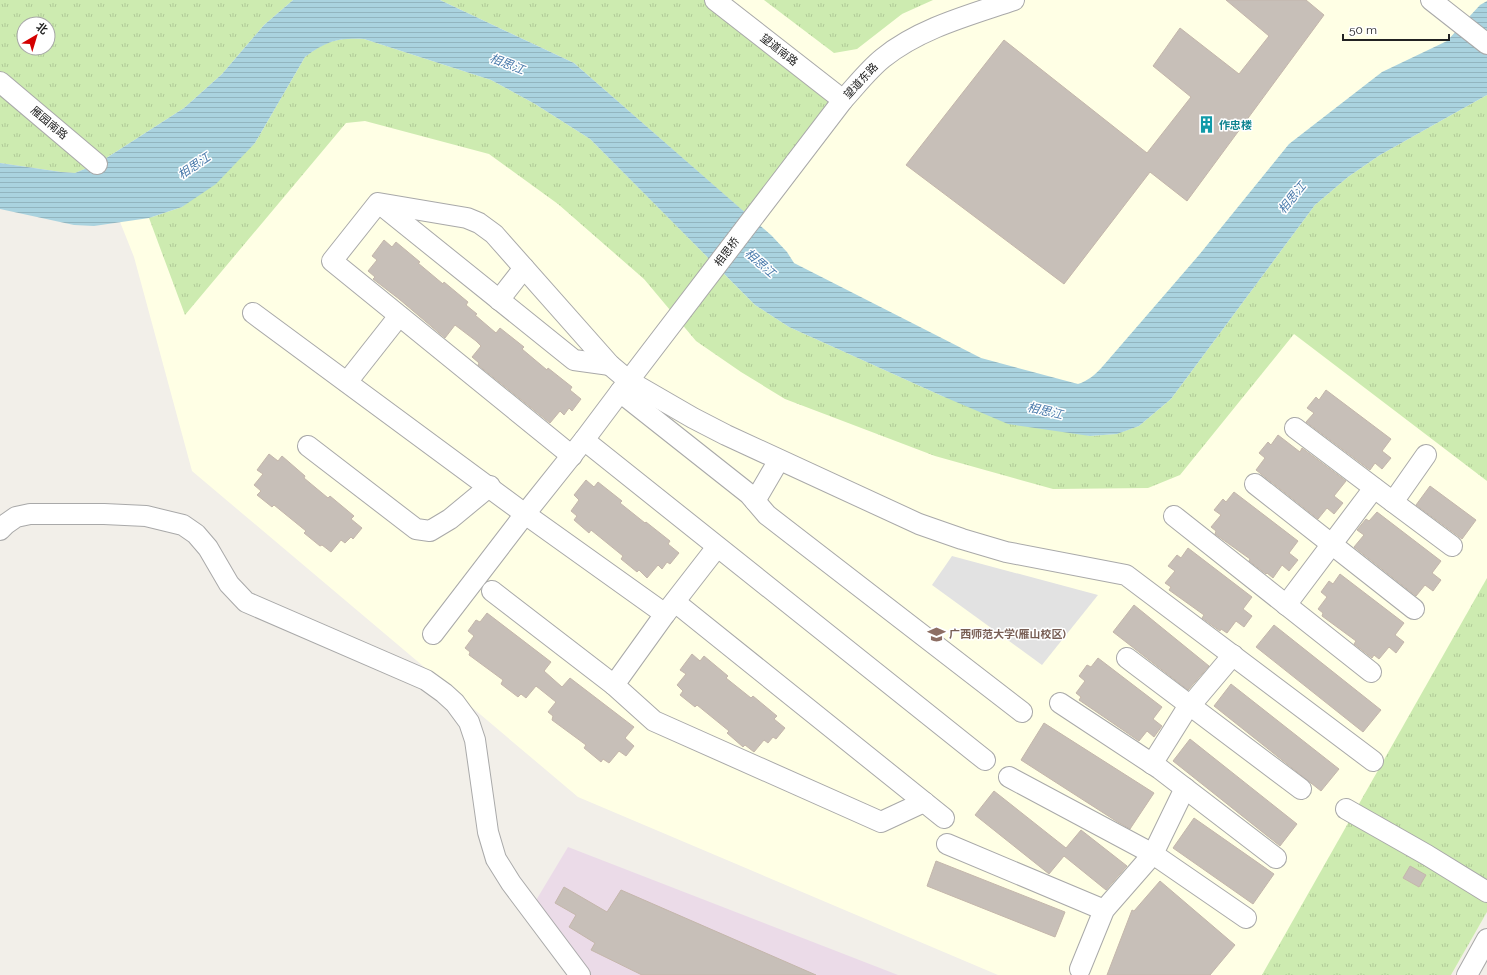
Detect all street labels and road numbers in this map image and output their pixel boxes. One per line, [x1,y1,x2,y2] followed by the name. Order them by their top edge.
[758,31,800,69] street label: 望道南路
[841,60,881,102] street label: 望道东路
[28,104,70,142] street label: 雁园南路
[712,235,742,269] street label: 相思桥

